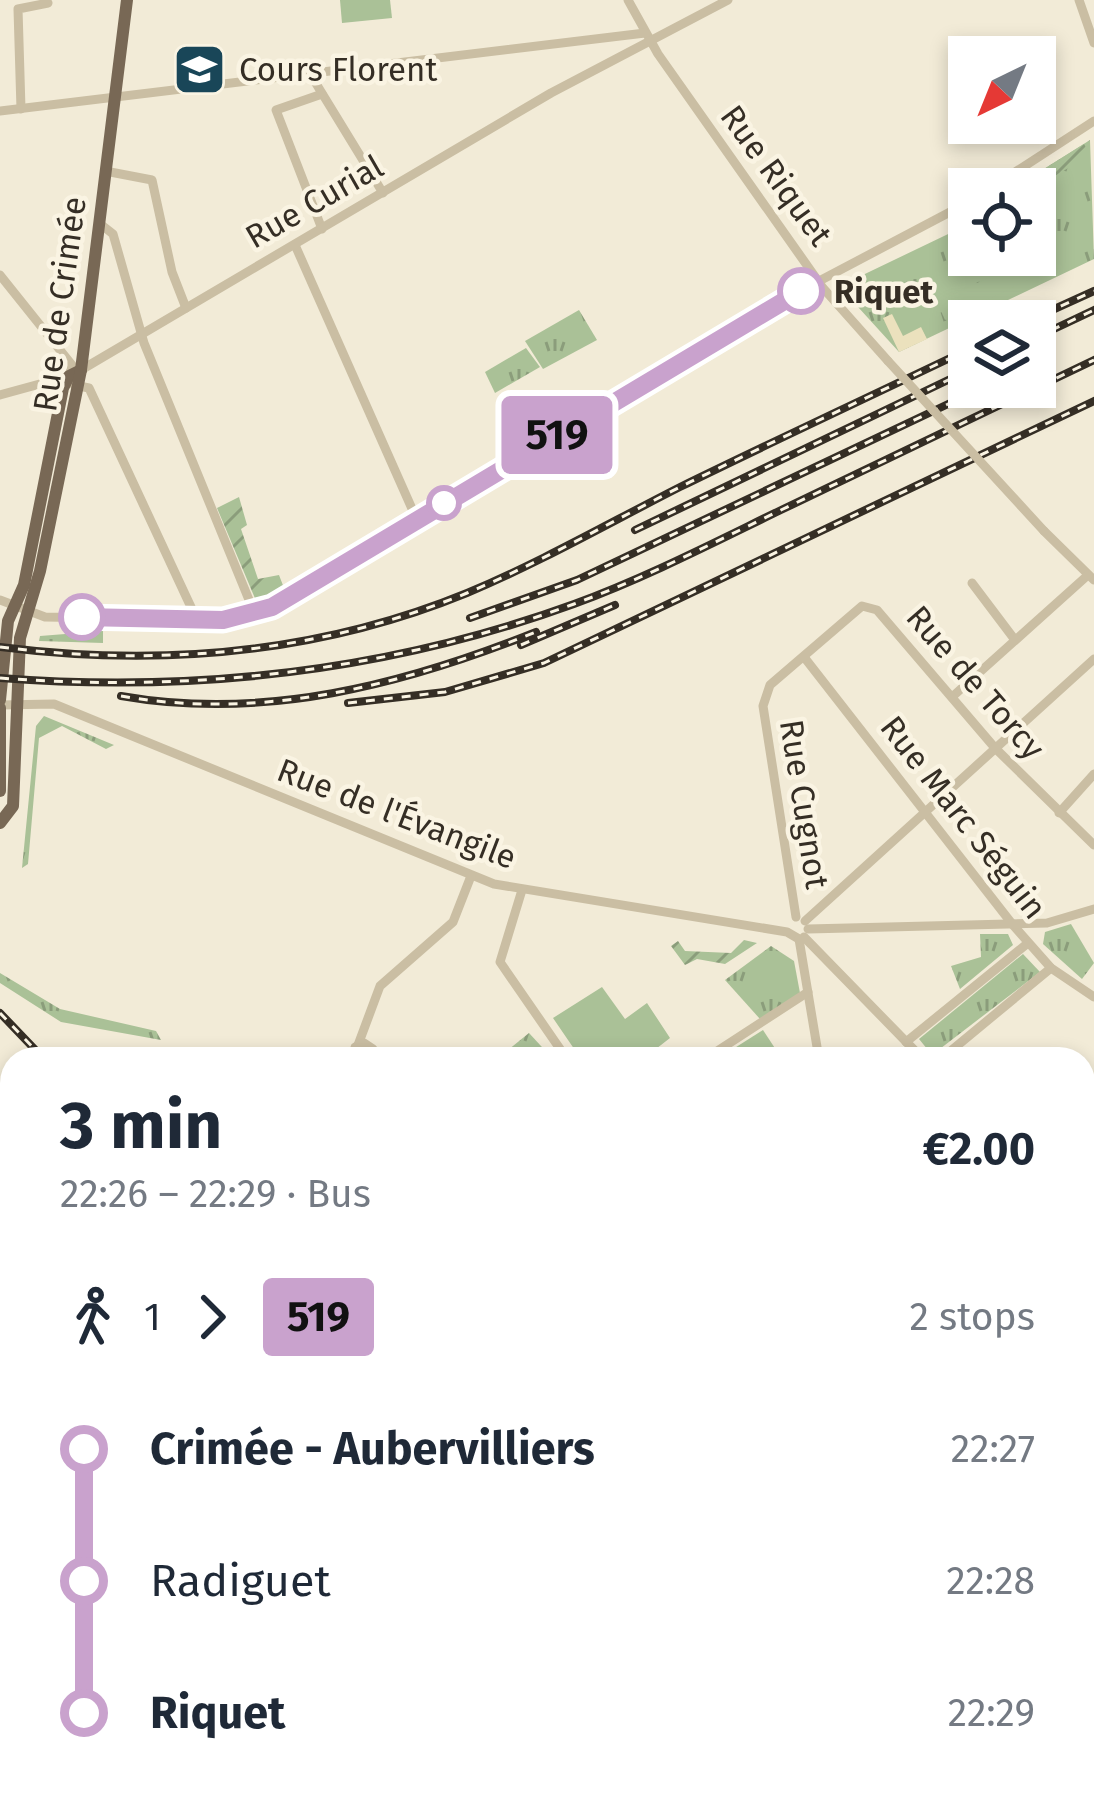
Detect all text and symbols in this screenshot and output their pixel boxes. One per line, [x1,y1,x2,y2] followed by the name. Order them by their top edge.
[948,36,1056,144] north arrow
[948,36,1056,408] map controls
[172,41,228,97] school or university icon: Cours Florent
[239,50,437,90] place label: Cours Florent
[712,97,841,254] street label: Rue Riquet
[239,146,391,257] street label: Rue Curial
[948,168,1056,276] button: locate
[25,194,95,414] street label: Rue de Crimée
[779,269,823,313] marker: Riquet
[834,272,935,312] place label: Riquet
[948,300,1056,408] button: layers
[488,396,626,474] line badge: 519
[525,410,589,460] text: 519
[428,487,460,519] unlabelled marker
[60,595,104,639] unlabelled marker
[898,598,1053,768] street label: Rue de Torcy
[872,708,1055,927] street label: Rue Marc Séguin
[771,717,837,892] street label: Rue Cugnot
[272,750,522,878] street label: Rue de l'Évangile
[60,1086,222,1165] text: 3 min
[923,1122,1035,1176] text: €2.00
[60,1171,371,1217] text: 22:26 – 22:29 · Bus
[60,1284,126,1350] icon: walk
[179,1284,245,1350] icon: forward
[287,1292,350,1342] text: 519
[144,1294,161,1340] text: 1
[909,1294,1035,1340] text: 2 stops
[150,1422,595,1476] text: Crimée - Aubervilliers
[951,1426,1035,1472] text: 22:27
[150,1554,331,1608] text: Radiguet
[946,1558,1035,1604] text: 22:28
[150,1686,285,1740] text: Riquet
[948,1690,1035,1736] text: 22:29

